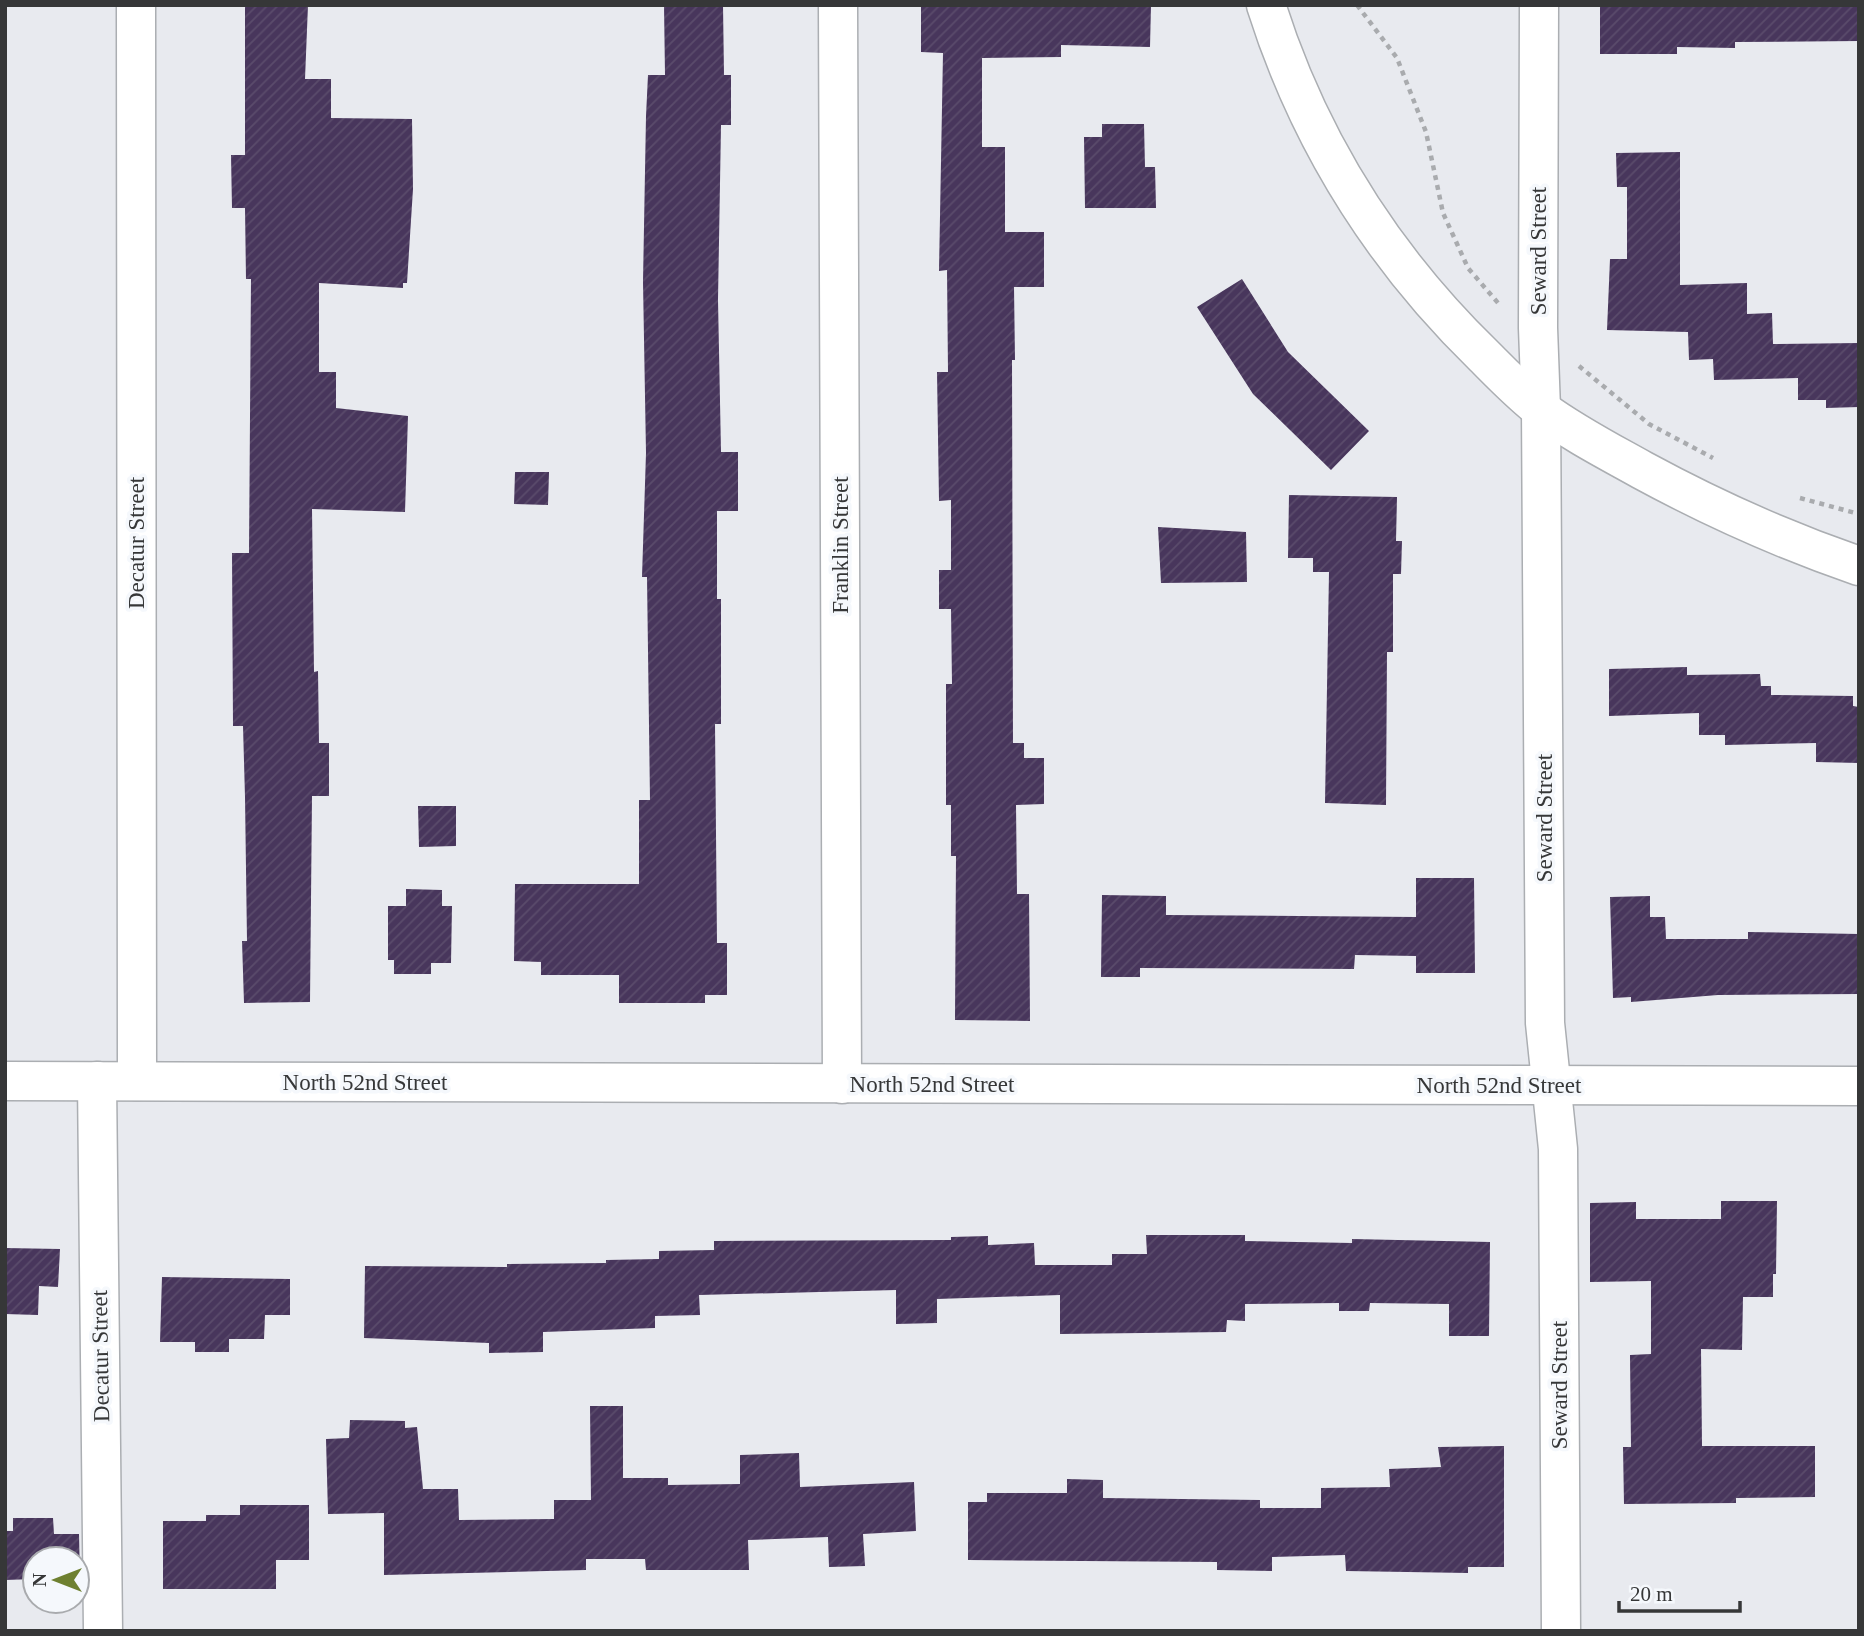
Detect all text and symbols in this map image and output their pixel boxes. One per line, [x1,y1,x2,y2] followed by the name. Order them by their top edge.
[1526,186,1551,315] street label: Seward Street
[124,476,149,609] street label: Decatur Street
[828,476,853,614] street label: Franklin Street
[1532,753,1557,882] street label: Seward Street
[283,1070,448,1095] street label: North 52nd Street
[850,1072,1015,1097] street label: North 52nd Street
[1417,1073,1582,1098] street label: North 52nd Street
[87,1289,114,1422] street label: Decatur Street
[1547,1320,1572,1449] street label: Seward Street
[21,1545,91,1615] north arrow
[1619,1570,1740,1614] scale bar
[29,1573,50,1587] text: N
[1630,1582,1673,1606] text: 20 m

